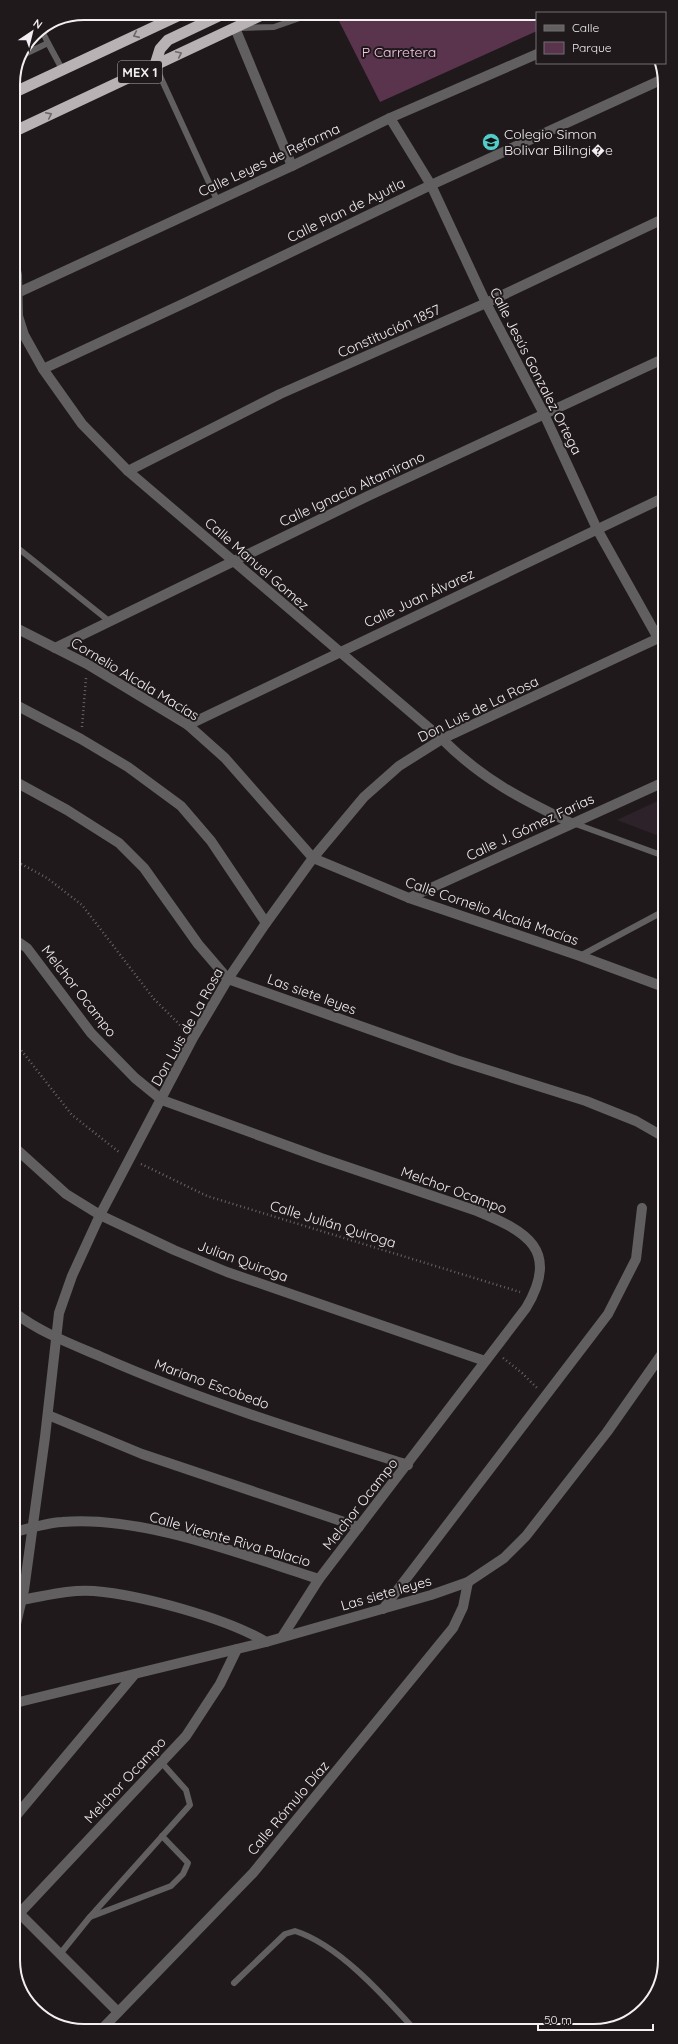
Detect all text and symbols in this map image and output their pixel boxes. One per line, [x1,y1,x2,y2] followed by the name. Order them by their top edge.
[12,12,52,52] north arrow
[536,12,666,64] legend
[30,16,45,32] text: N
[572,20,600,35] text: Calle
[133,30,140,38] one-way arrow
[572,40,612,55] text: Parque
[362,43,436,61] park label: P Carretera
[175,51,182,59] one-way arrow
[118,61,162,83] road number: MEX 1
[44,112,52,120] one-way arrow
[195,119,343,201] street label: Calle Leyes de Reforma
[504,125,613,159] place label: Colegio Simon Bolivar Bilingi�e
[481,132,501,152] school or university icon: Colegio Simon Bolivar Bilingi�e
[284,174,408,246] street label: Calle Plan de Ayutla
[486,284,586,458] street label: Calle Jesús Gonzalez Ortega
[335,300,443,362] street label: Constitución 1857
[276,447,428,531] street label: Calle Ignacio Altamirano
[201,514,313,614] street label: Calle Manuel Gomez
[361,564,477,631] street label: Calle Juan Álvarez
[68,634,202,724] street label: Cornelio Alcala Macías
[415,672,541,746] street label: Don Luis de La Rosa
[463,789,597,865] street label: Calle J. Gómez Farias
[403,873,581,949] street label: Calle Cornelio Alcalá Macías
[38,941,120,1041] street label: Melchor Ocampo
[147,965,227,1089] street label: Don Luis de La Rosa
[265,970,359,1018] street label: Las siete leyes
[398,1162,510,1218] street label: Melchor Ocampo
[268,1196,398,1252] street label: Calle Julián Quiroga
[195,1236,291,1286] street label: Julian Quiroga
[152,1355,272,1413] street label: Mariano Escobedo
[319,1454,401,1554] street label: Melchor Ocampo
[147,1507,313,1571] street label: Calle Vicente Riva Palacio
[339,1571,433,1615] street label: Las siete leyes
[80,1733,170,1827] street label: Melchor Ocampo
[243,1757,333,1859] street label: Calle Rómulo Díaz
[538,2006,653,2032] scale bar
[544,2012,572,2027] text: 50 m

